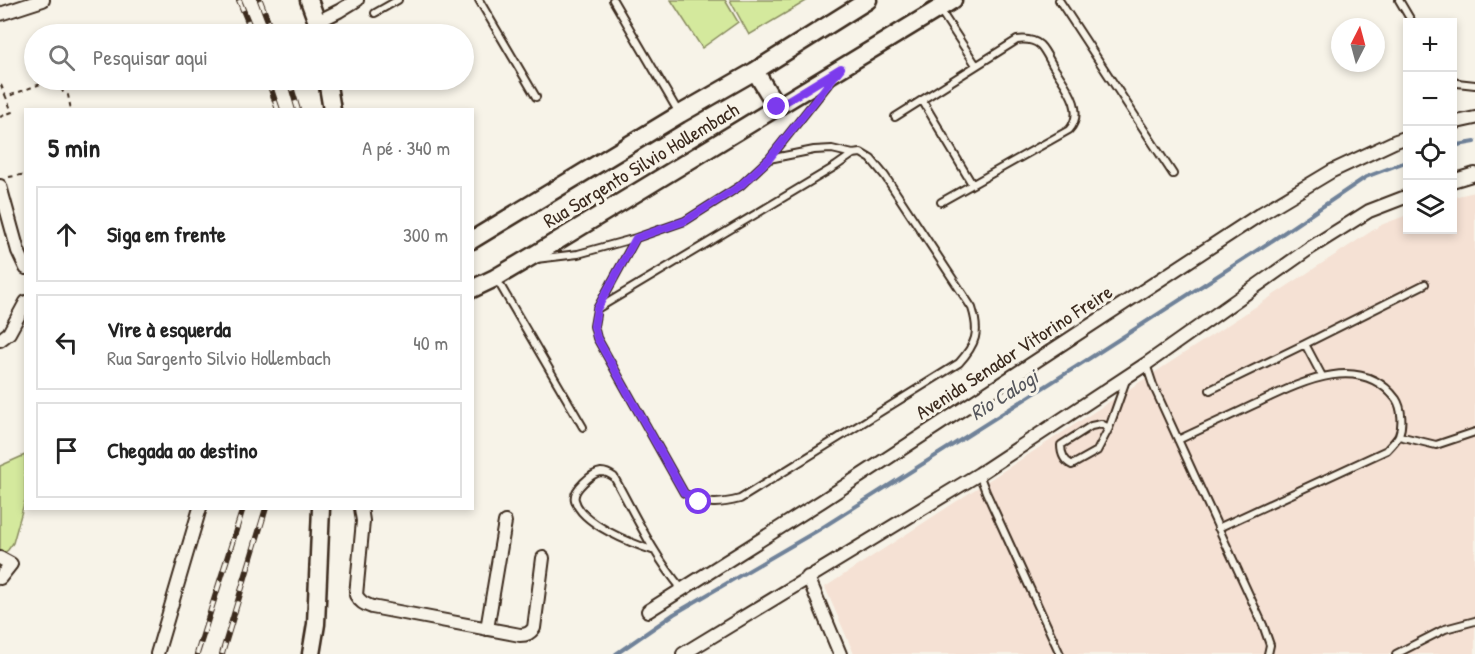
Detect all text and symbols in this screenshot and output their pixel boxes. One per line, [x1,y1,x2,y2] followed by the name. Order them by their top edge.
[1331,18,1385,72] north arrow
[1403,18,1457,234] map controls
[1403,18,1457,72] button: +
[24,24,474,90] search box
[45,41,78,74] icon: search
[93,42,208,72] text: Pesquisar aqui
[1403,72,1457,126] button: −
[763,93,789,119] route end
[538,95,744,234] street label: Rua Sargento Silvio Hollembach
[1403,126,1457,180] button: locate
[48,130,100,165] text: 5 min
[362,134,450,161] text: A pé · 340 m
[1403,180,1457,234] button: layers
[50,218,83,251] icon: ahead
[107,219,226,249] text: Siga em frente
[403,221,448,248] text: 300 m
[910,278,1117,425] street label: Avenida Senador Vitorino Freire
[107,314,231,344] text: Vire à esquerda
[50,326,83,359] icon: left
[413,329,448,356] text: 40 m
[107,344,331,371] text: Rua Sargento Silvio Hollembach
[964,361,1045,427] water label: Rio Calogi
[50,434,83,467] icon: arrive
[107,435,257,465] text: Chegada ao destino
[685,488,711,514] route start

